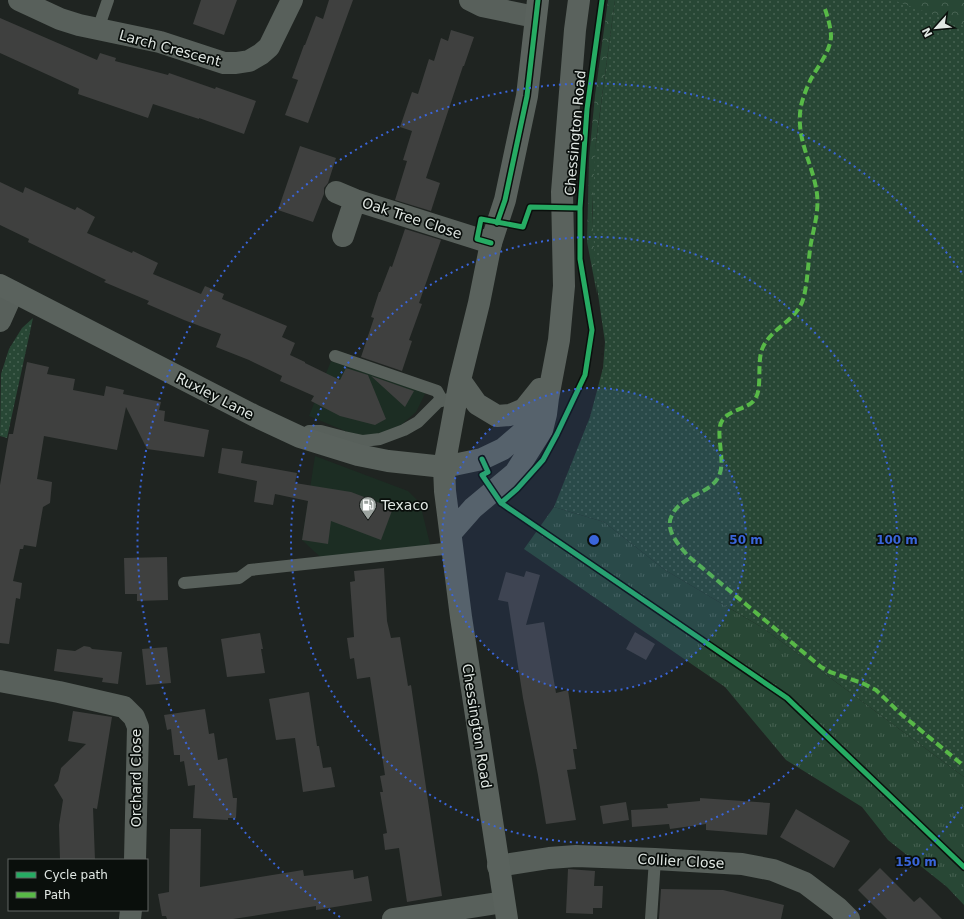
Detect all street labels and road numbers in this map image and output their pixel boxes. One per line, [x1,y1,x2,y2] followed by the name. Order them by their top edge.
[117,27,223,69] street label: Larch Crescent
[562,70,588,196] street label: Chessington Road
[360,194,464,242] street label: Oak Tree Close
[173,369,257,423] street label: Ruxley Lane
[459,663,495,789] street label: Chessington Road
[128,729,144,827] street label: Orchard Close
[637,851,725,871] street label: Collier Close

